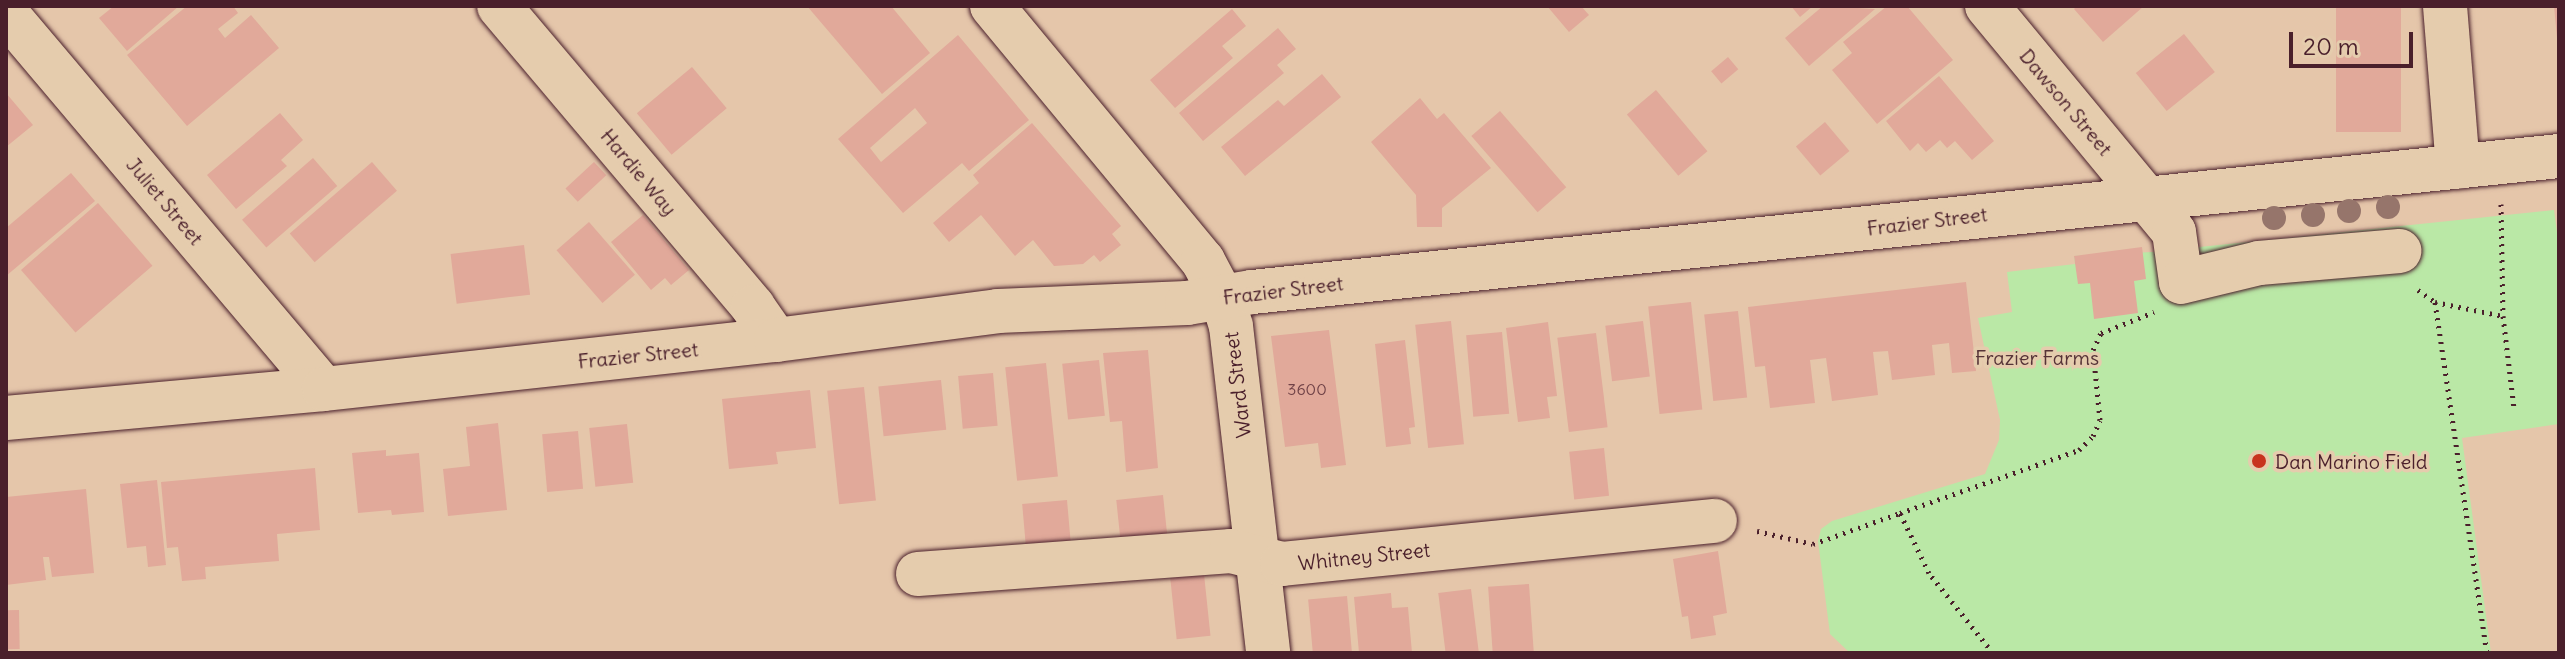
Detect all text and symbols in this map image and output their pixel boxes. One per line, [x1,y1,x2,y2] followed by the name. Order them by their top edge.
[2293,16,2417,66] scale bar
[2303,31,2359,61] text: 20 m
[2015,44,2117,160] street label: Dawson Street
[596,124,682,220] street label: Hardie Way
[122,153,208,249] street label: Juliet Street
[1866,202,1988,240] street label: Frazier Street
[1222,271,1344,309] street label: Frazier Street
[1219,331,1255,439] street label: Ward Street
[577,337,699,373] street label: Frazier Street
[1975,345,2099,369] park label: Frazier Farms
[1287,379,1327,399] house number: 3600
[2275,449,2427,473] place label: Dan Marino Field
[2250,452,2268,470] marker: Dan Marino Field
[1297,537,1431,575] street label: Whitney Street

